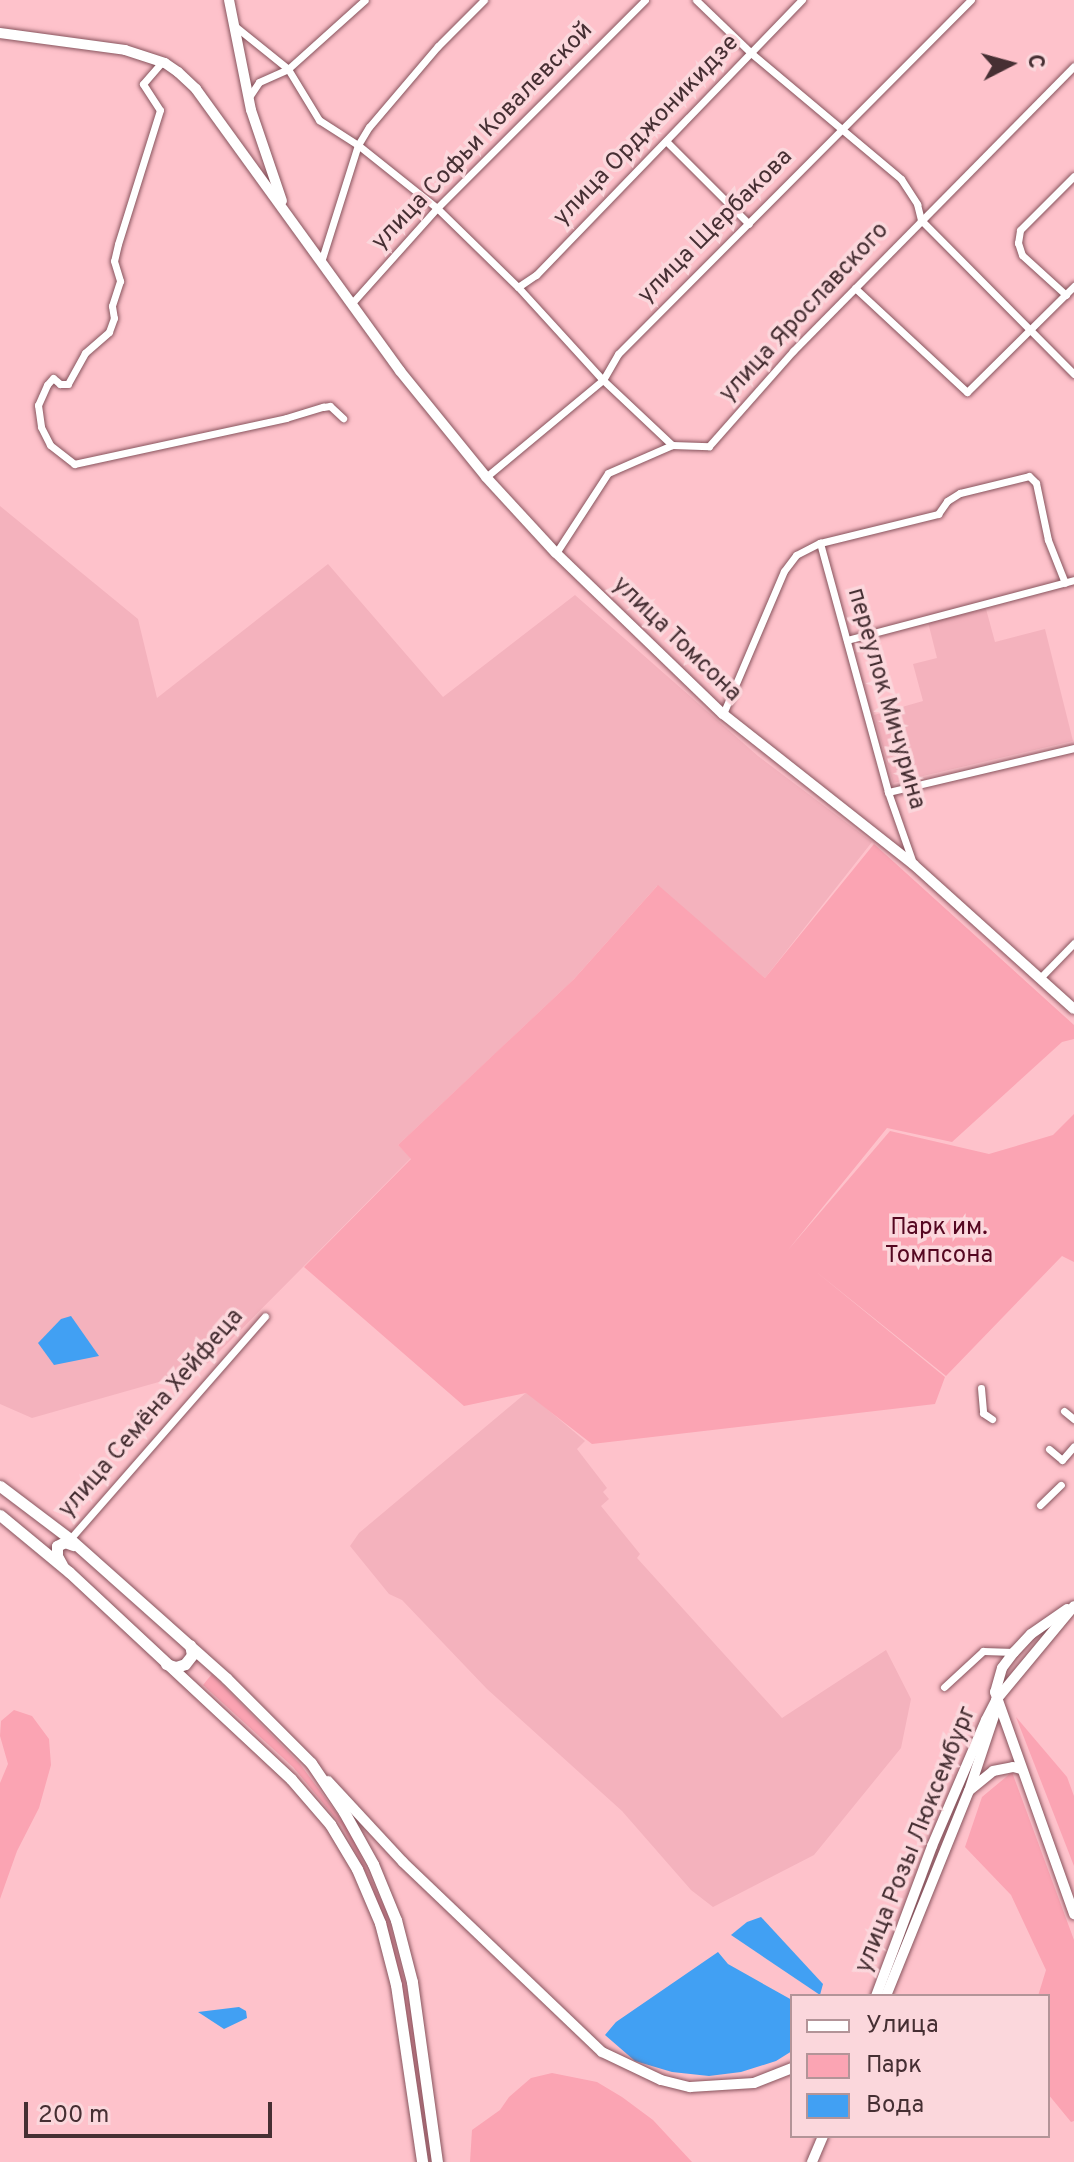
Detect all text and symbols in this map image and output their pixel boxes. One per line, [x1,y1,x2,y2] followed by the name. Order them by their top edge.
[366,17,600,257] street label: улица Софьи Ковалевской
[970,24,1050,104] north arrow
[548,29,746,233] street label: улица Орджоникидзе
[1020,53,1049,70] text: С
[633,144,799,310] street label: улица Щербакова
[714,217,896,409] street label: улица Ярославского
[605,571,747,709] street label: улица Томсона
[840,585,930,813] street label: переулок Мичурина
[885,1215,993,1271] park label: Парк им. Томпсона
[53,1304,251,1524] street label: улица Семёна Хейфеца
[850,1703,984,1977] street label: улица Розы Люксембург
[790,1994,1050,2138] legend
[866,2011,939,2041] text: Улица
[866,2051,922,2081] text: Парк
[28,2086,276,2136] scale bar
[866,2091,924,2121] text: Вода
[38,2101,109,2131] text: 200 m

